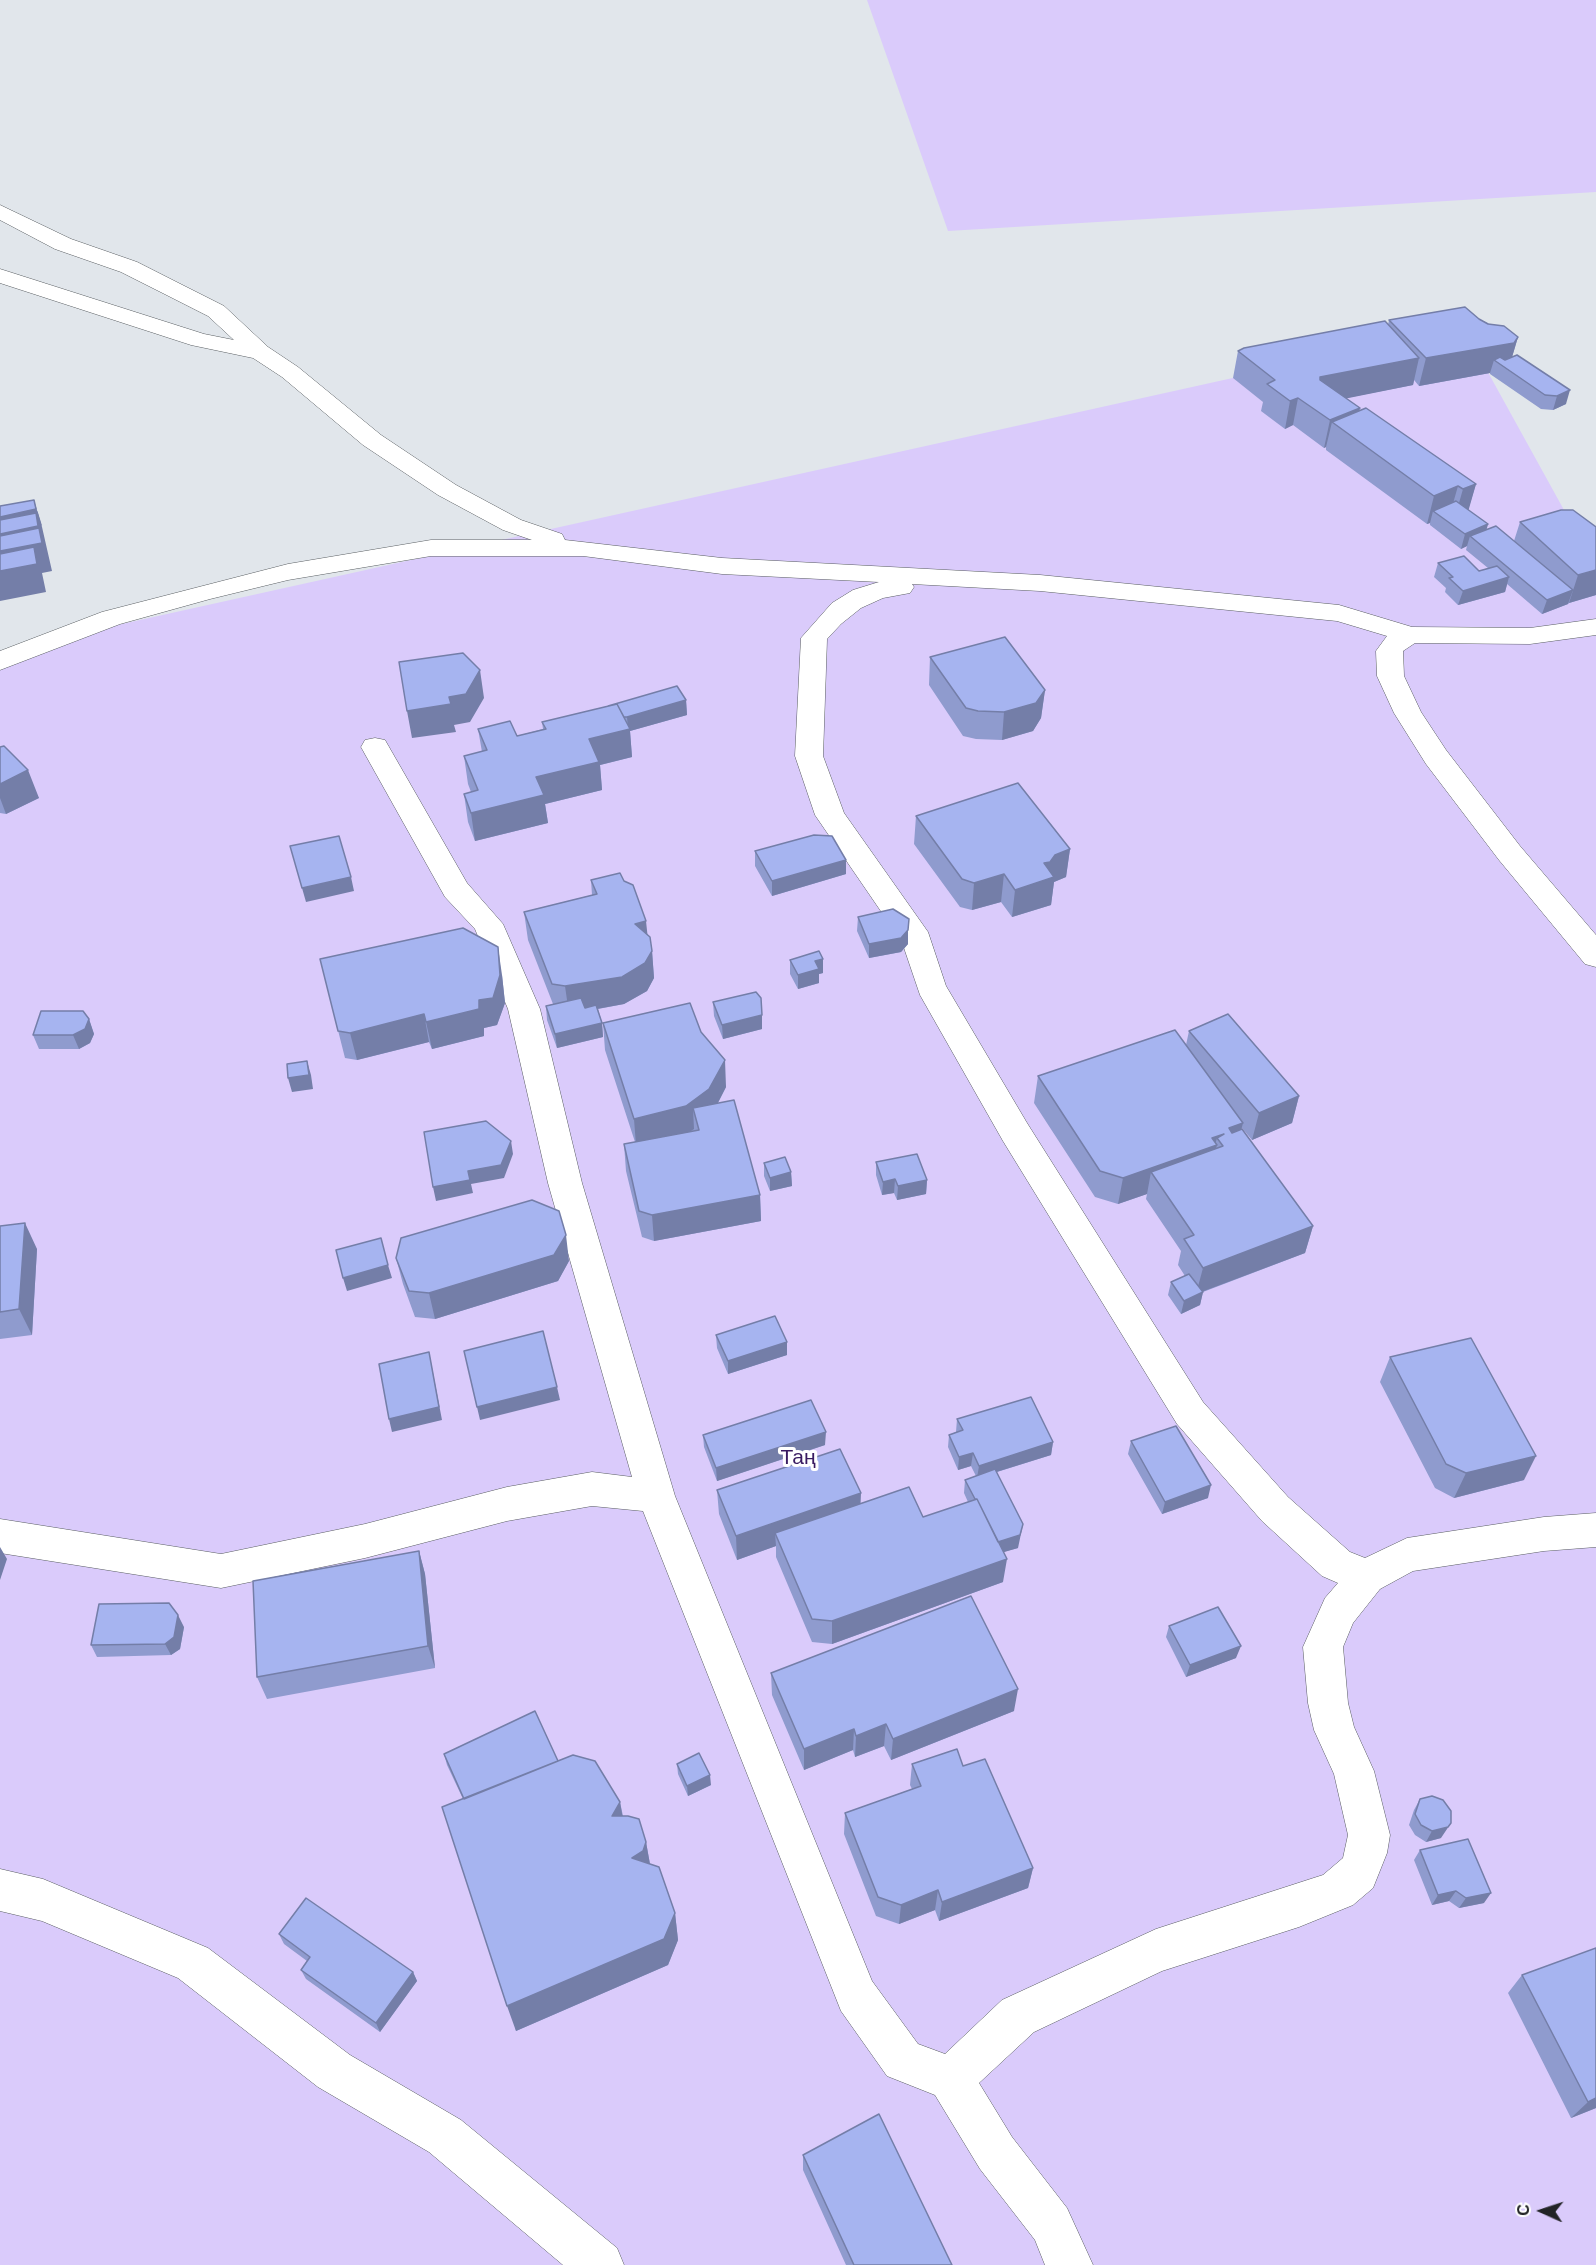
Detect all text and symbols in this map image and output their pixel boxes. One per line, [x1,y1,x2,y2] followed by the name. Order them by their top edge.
[780,1445,816,1471] park label: Таң
[1512,2181,1572,2241] north arrow
[1515,2204,1532,2216] text: С

